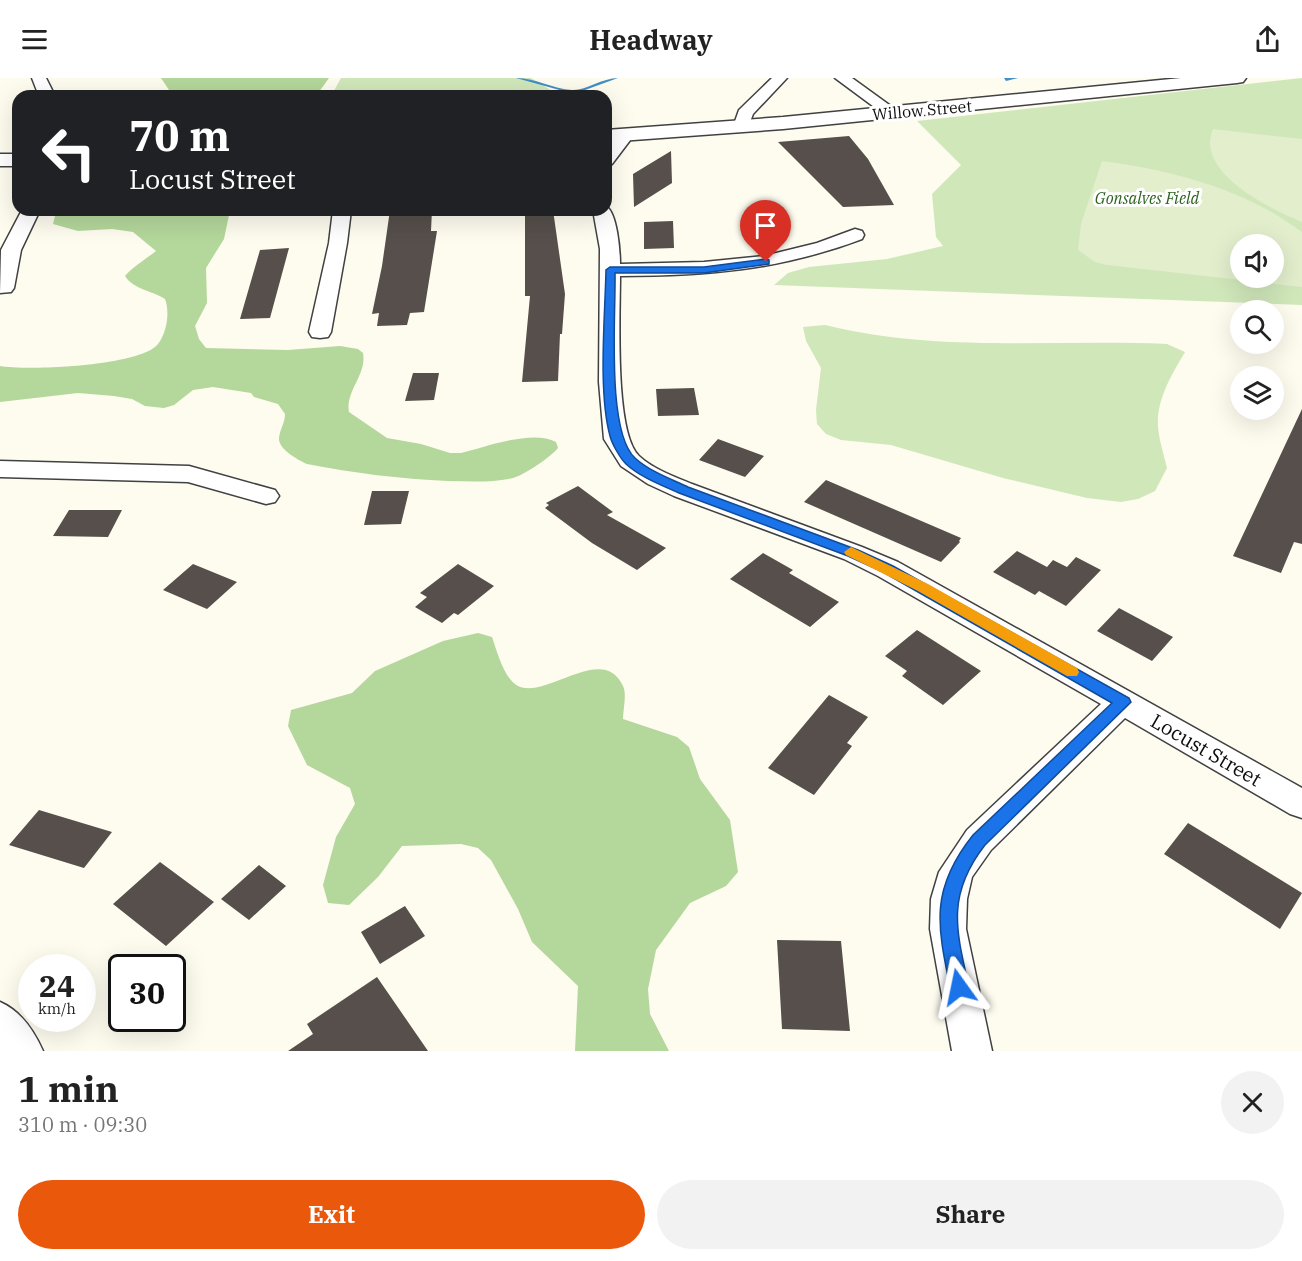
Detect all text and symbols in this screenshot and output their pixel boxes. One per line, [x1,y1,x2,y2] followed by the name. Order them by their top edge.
[589,22,713,57] text: Headway
[18,23,51,56] icon: menu
[1251,23,1284,56] icon: share
[871,96,973,124] street label: Willow Street
[129,108,230,163] text: 70 m
[30,114,108,192] icon: left
[129,161,296,196] text: Locust Street
[1095,188,1200,208] park label: Gonsalves Field
[740,200,791,262] pin
[749,209,782,242] icon: arrive
[1230,234,1284,420] map controls
[1230,234,1284,288] button: sound
[1230,300,1284,354] button: search
[1230,366,1284,420] button: layers
[1146,707,1267,792] street label: Locust Street
[108,954,186,1032] speed limit sign: 30
[927,955,991,1019] position arrow
[39,966,75,1005] text: 24
[38,999,76,1018] text: km/h
[18,1065,119,1112] text: 1 min
[1221,1071,1284,1134] button: close
[18,1111,147,1138] text: 310 m · 09:30
[18,1180,645,1249] button: Exit
[657,1180,1284,1249] button: Share

